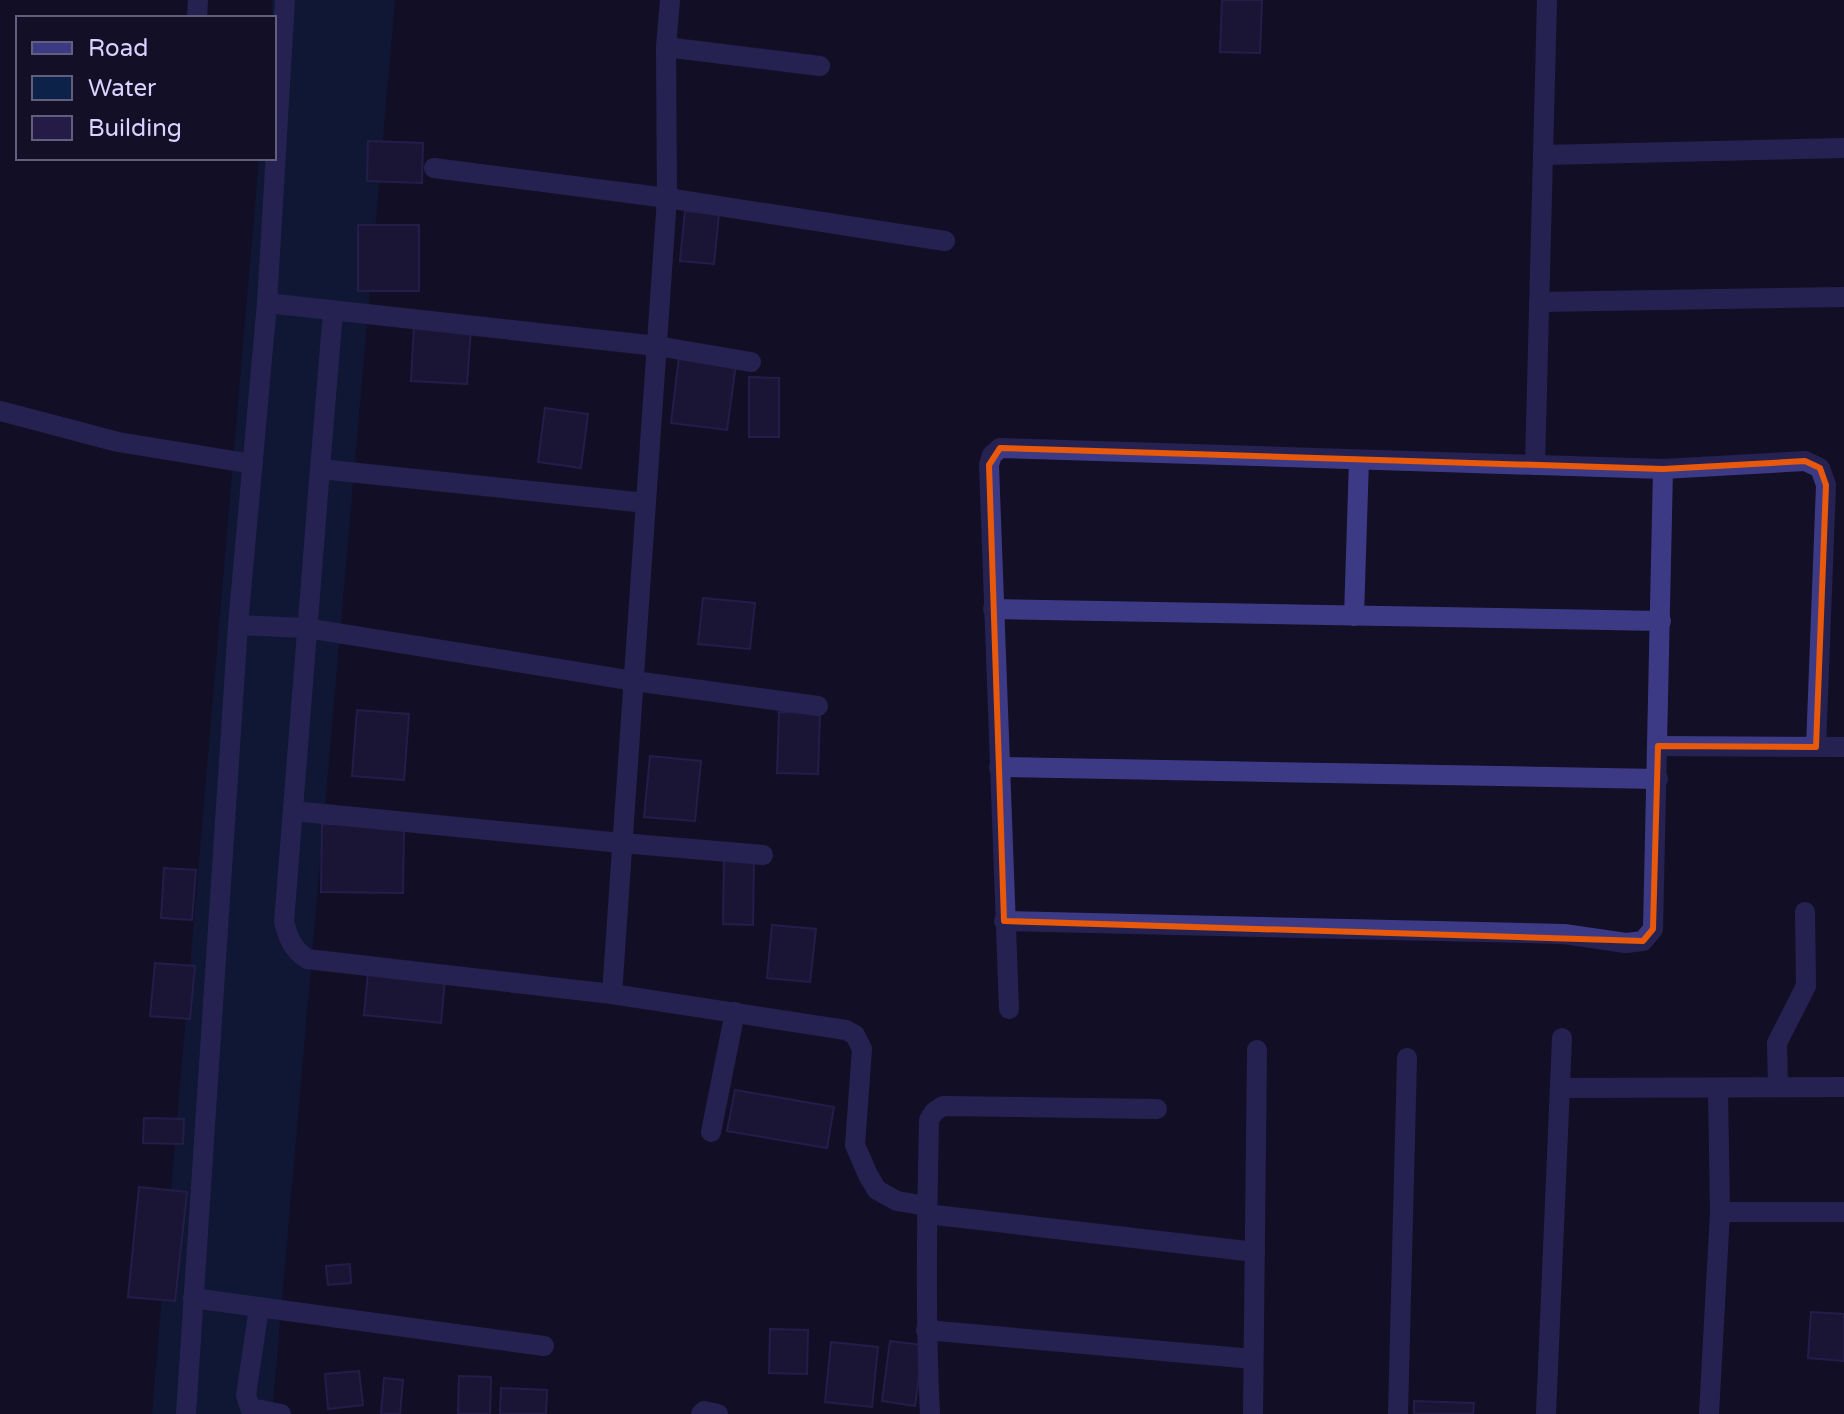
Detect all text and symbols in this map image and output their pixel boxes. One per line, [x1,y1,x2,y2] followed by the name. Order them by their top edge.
[16,16,276,160] legend
[88,34,148,63] text: Road
[88,74,157,103] text: Water
[88,114,182,143] text: Building

